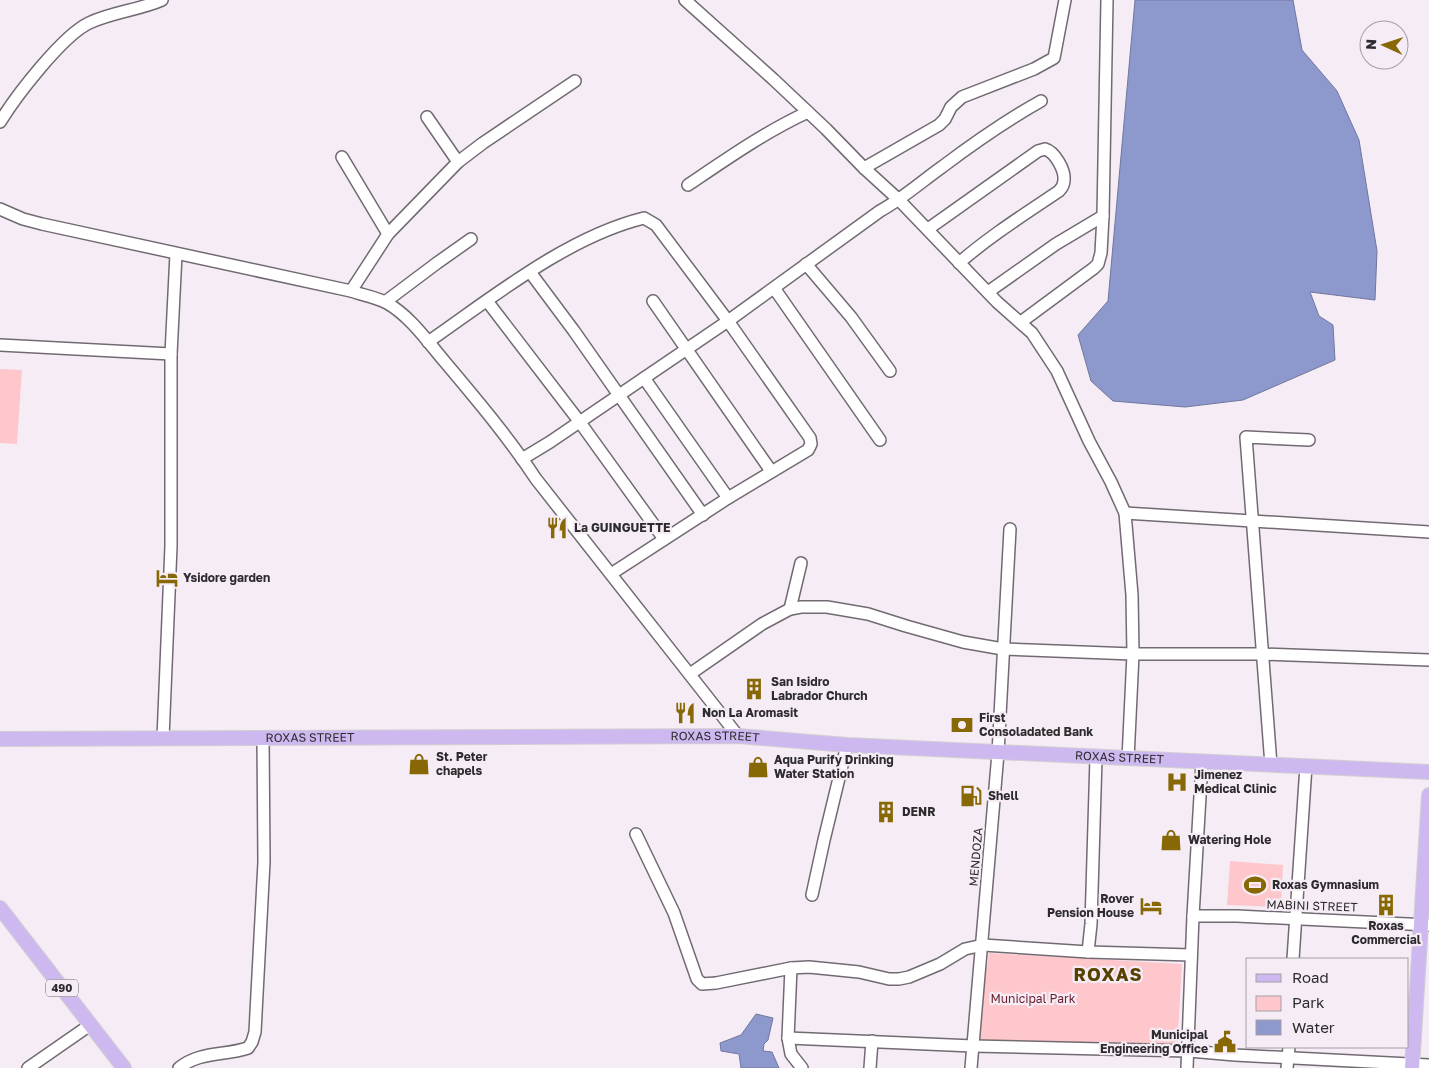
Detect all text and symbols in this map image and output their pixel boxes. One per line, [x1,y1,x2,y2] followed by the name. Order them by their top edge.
[1359,20,1409,70] north arrow
[1362,39,1379,50] text: N
[544,515,570,541] restaurant icon: La GUINGUETTE
[574,520,670,535] place label: La GUINGUETTE
[154,565,180,591] hotel icon: Ysidore garden
[183,570,270,585] place label: Ysidore garden
[771,674,868,703] place label: San Isidro Labrador Church
[741,676,767,702] building icon: San Isidro Labrador Church
[672,700,698,726] restaurant icon: Non La Aromasit
[702,705,798,720] place label: Non La Aromasit
[979,710,1093,739] place label: First Consoladated Bank
[949,712,975,738] bank icon: First Consoladated Bank
[670,728,761,745] street label: ROXAS STREET
[265,730,355,745] street label: ROXAS STREET
[1075,748,1165,767] street label: ROXAS STREET
[436,749,488,778] place label: St. Peter chapels
[406,751,432,777] shop icon: St. Peter chapels
[774,752,894,781] place label: Aqua Purify Drinking Water Station
[745,754,771,780] shop icon: Aqua Purify Drinking Water Station
[1194,767,1277,796] place label: Jimenez Medical Clinic
[1164,769,1190,795] hospital icon: Jimenez Medical Clinic
[958,783,984,809] fuel station icon: Shell
[988,788,1018,803] place label: Shell
[873,799,899,825] building icon: DENR
[902,804,936,819] place label: DENR
[965,827,986,887] street label: MENDOZA
[1158,827,1184,853] shop icon: Watering Hole
[1188,832,1271,847] place label: Watering Hole
[1242,872,1268,898] sports icon: Roxas Gymnasium
[1272,877,1379,892] place label: Roxas Gymnasium
[1047,891,1134,920] place label: Rover Pension House
[1373,892,1399,918] building icon: Roxas Commercial
[1138,893,1164,919] hotel icon: Rover Pension House
[1266,896,1359,915] street label: MABINI STREET
[1351,918,1421,947] place label: Roxas Commercial
[1246,958,1409,1048] legend
[1074,963,1142,985] district label: ROXAS
[1292,968,1329,986] text: Road
[46,980,78,996] road number: 490
[991,991,1076,1006] park label: Municipal Park
[1292,993,1325,1011] text: Park
[1292,1018,1335,1036] text: Water
[1100,1027,1208,1056] place label: Municipal Engineering Office
[1212,1029,1238,1055] public building icon: Municipal Engineering Office

